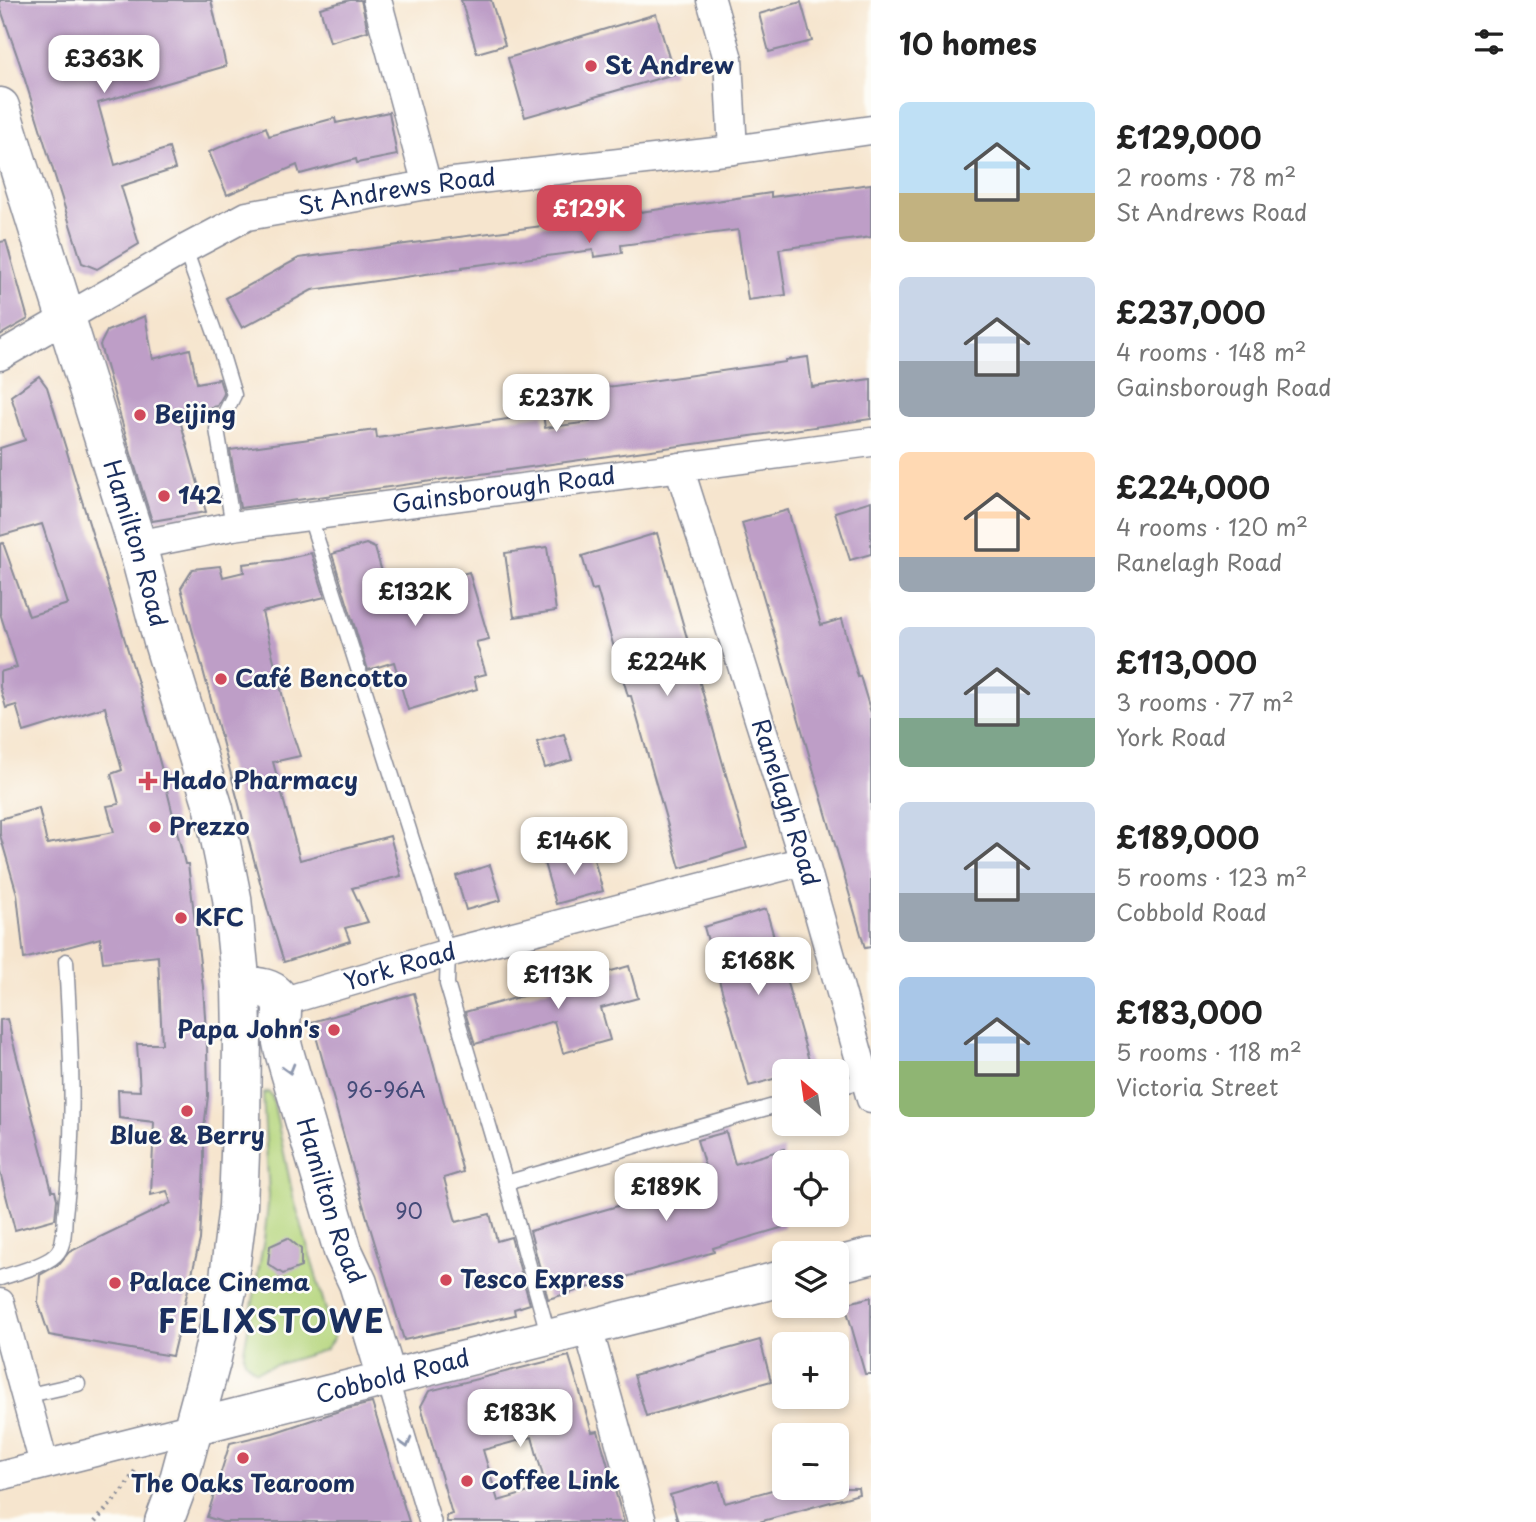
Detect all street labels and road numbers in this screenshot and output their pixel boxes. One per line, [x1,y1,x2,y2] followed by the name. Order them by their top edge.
[295,157,498,223] street label: St Andrews Road
[95,455,178,631] street label: Hamilton Road
[390,456,618,521] street label: Gainsborough Road
[744,714,830,890] street label: Ranelagh Road
[339,932,459,999] street label: York Road
[289,1113,376,1289] street label: Hamilton Road
[311,1338,473,1412] street label: Cobbold Road

